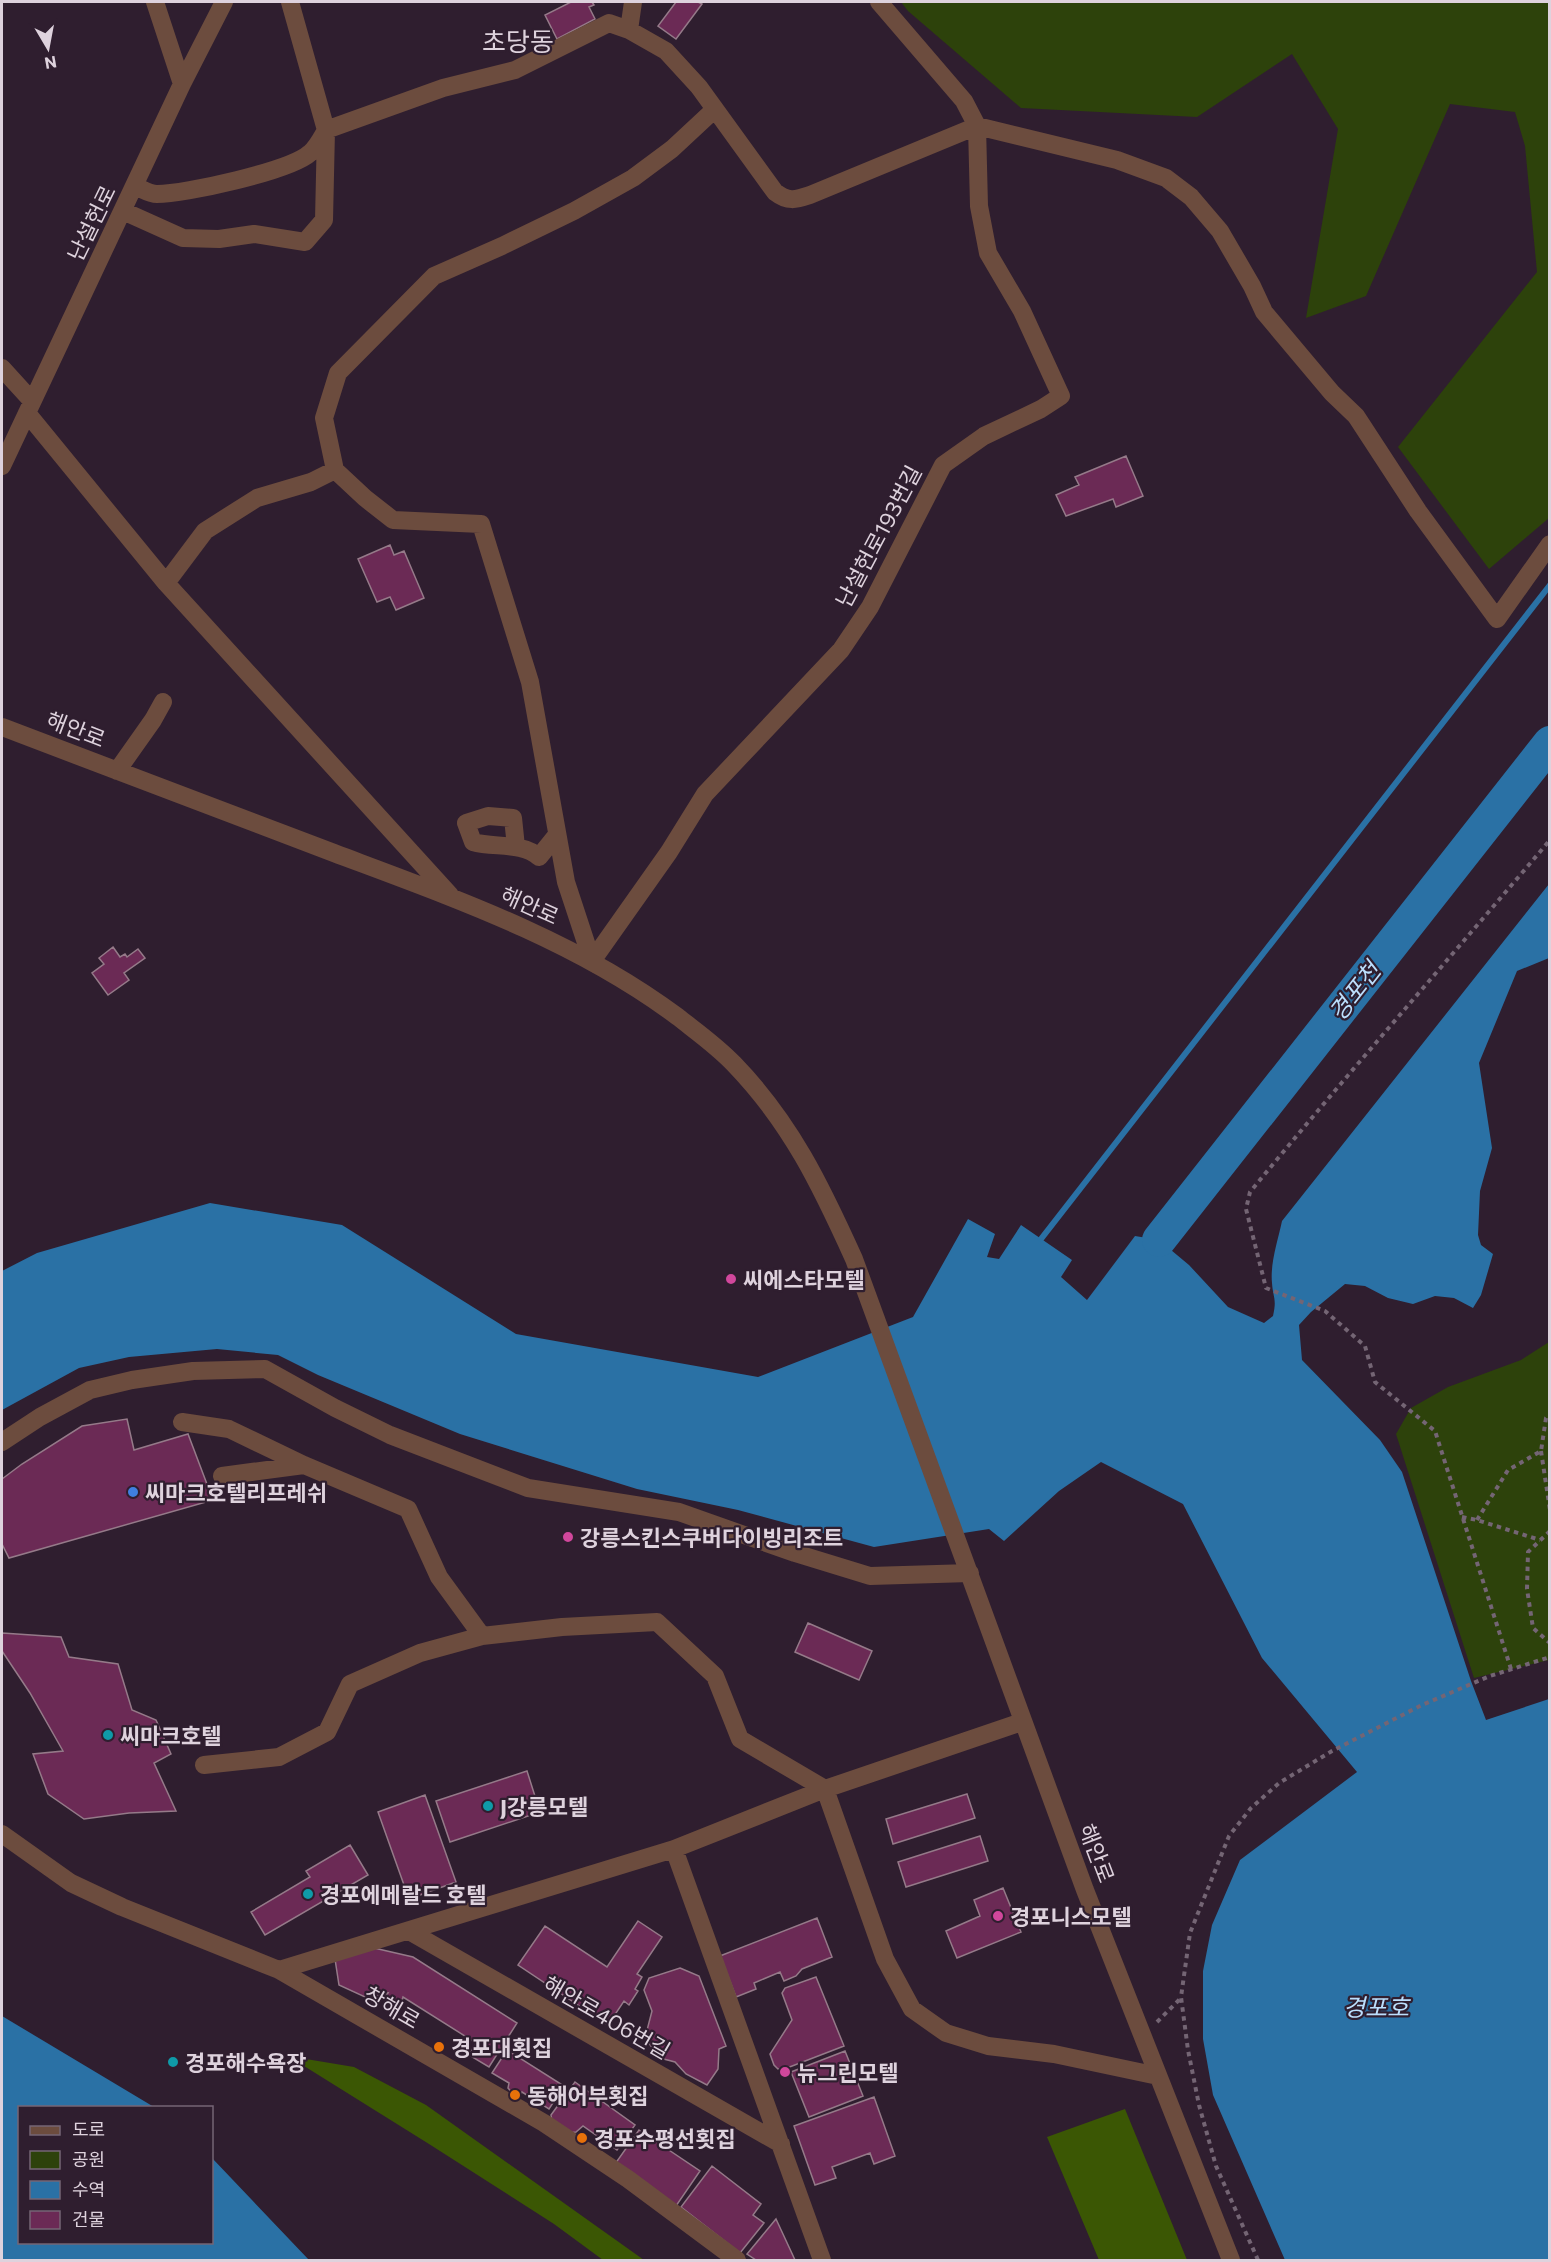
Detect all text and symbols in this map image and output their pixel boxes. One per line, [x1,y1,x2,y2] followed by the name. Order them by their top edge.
[18,18,78,78] north arrow
[482,25,554,56] district label: 초당동
[43,53,58,74] text: N
[61,181,121,265] street label: 난설헌로
[829,460,927,612] street label: 난설헌로193번길
[43,706,109,752] street label: 해안로
[497,880,563,930] street label: 해안로
[1322,954,1388,1026] water label: 경포천
[743,1266,864,1293] place label: 씨에스타모텔
[724,1272,738,1286] marker: 씨에스타모텔
[145,1479,327,1506] place label: 씨마크호텔리프레쉬
[126,1485,140,1499] marker: 씨마크호텔리프레쉬
[580,1524,843,1551] place label: 강릉스킨스쿠버다이빙리조트
[561,1530,575,1544] marker: 강릉스킨스쿠버다이빙리조트
[120,1722,221,1749] place label: 씨마크호텔
[101,1728,115,1742] marker: 씨마크호텔
[500,1793,588,1820] place label: J강릉모텔
[481,1799,495,1813] marker: J강릉모텔
[1074,1820,1120,1886] street label: 해안로
[320,1881,486,1908] place label: 경포에메랄드 호텔
[301,1887,315,1901] marker: 경포에메랄드 호텔
[1010,1903,1131,1930] place label: 경포니스모텔
[991,1909,1005,1923] marker: 경포니스모텔
[539,1970,675,2064] street label: 해안로406번길
[359,1980,425,2034] street label: 창해로
[1343,1992,1411,2021] water label: 경포호
[451,2034,552,2061] place label: 경포대횟집
[432,2040,446,2054] marker: 경포대횟집
[185,2049,306,2076] place label: 경포해수욕장
[166,2055,180,2069] marker: 경포해수욕장
[797,2059,898,2086] place label: 뉴그린모텔
[778,2065,792,2079] marker: 뉴그린모텔
[527,2082,648,2109] place label: 동해어부횟집
[508,2088,522,2102] marker: 동해어부횟집
[18,2106,213,2244] legend
[72,2118,105,2140] text: 도로
[594,2125,736,2152] place label: 경포수평선횟집
[575,2131,589,2145] marker: 경포수평선횟집
[72,2148,105,2170] text: 공원
[72,2178,105,2200] text: 수역
[72,2208,105,2230] text: 건물

